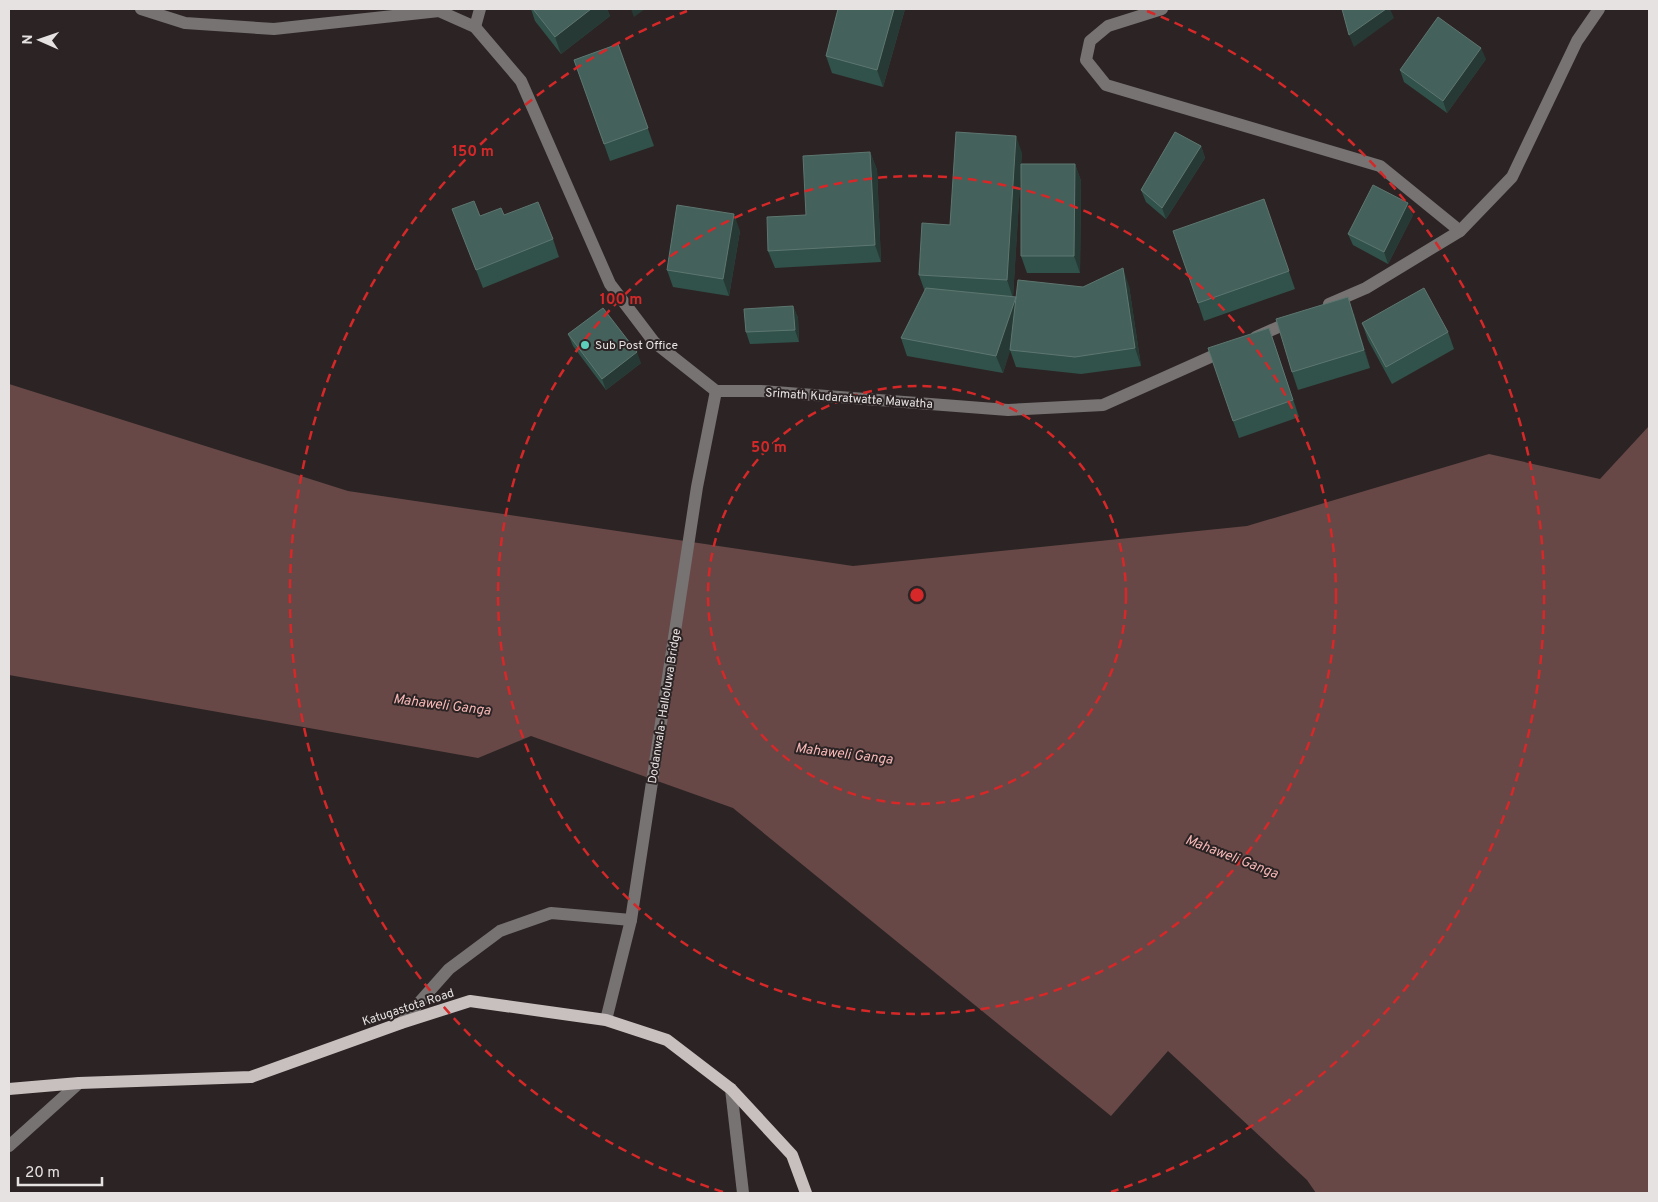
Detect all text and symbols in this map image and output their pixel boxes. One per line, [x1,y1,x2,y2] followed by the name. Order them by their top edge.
[15,15,65,65] north arrow
[20,34,37,45] text: N
[452,143,494,162] text: 150 m
[600,291,642,310] text: 100 m
[595,338,678,354] place label: Sub Post Office
[579,339,591,351] marker: Sub Post Office
[765,385,933,413] street label: Srimath Kudaratwatte Mawatha
[751,439,787,458] text: 50 m
[908,586,926,604] centre of rings
[645,627,685,785] street label: Dodanwala- Halloluwa Bridge
[392,691,492,720] water label: Mahaweli Ganga
[794,740,894,769] water label: Mahaweli Ganga
[1183,832,1281,883] water label: Mahaweli Ganga
[360,986,456,1030] street label: Katugastota Road
[18,1154,101,1186] scale bar
[25,1164,60,1183] text: 20 m

